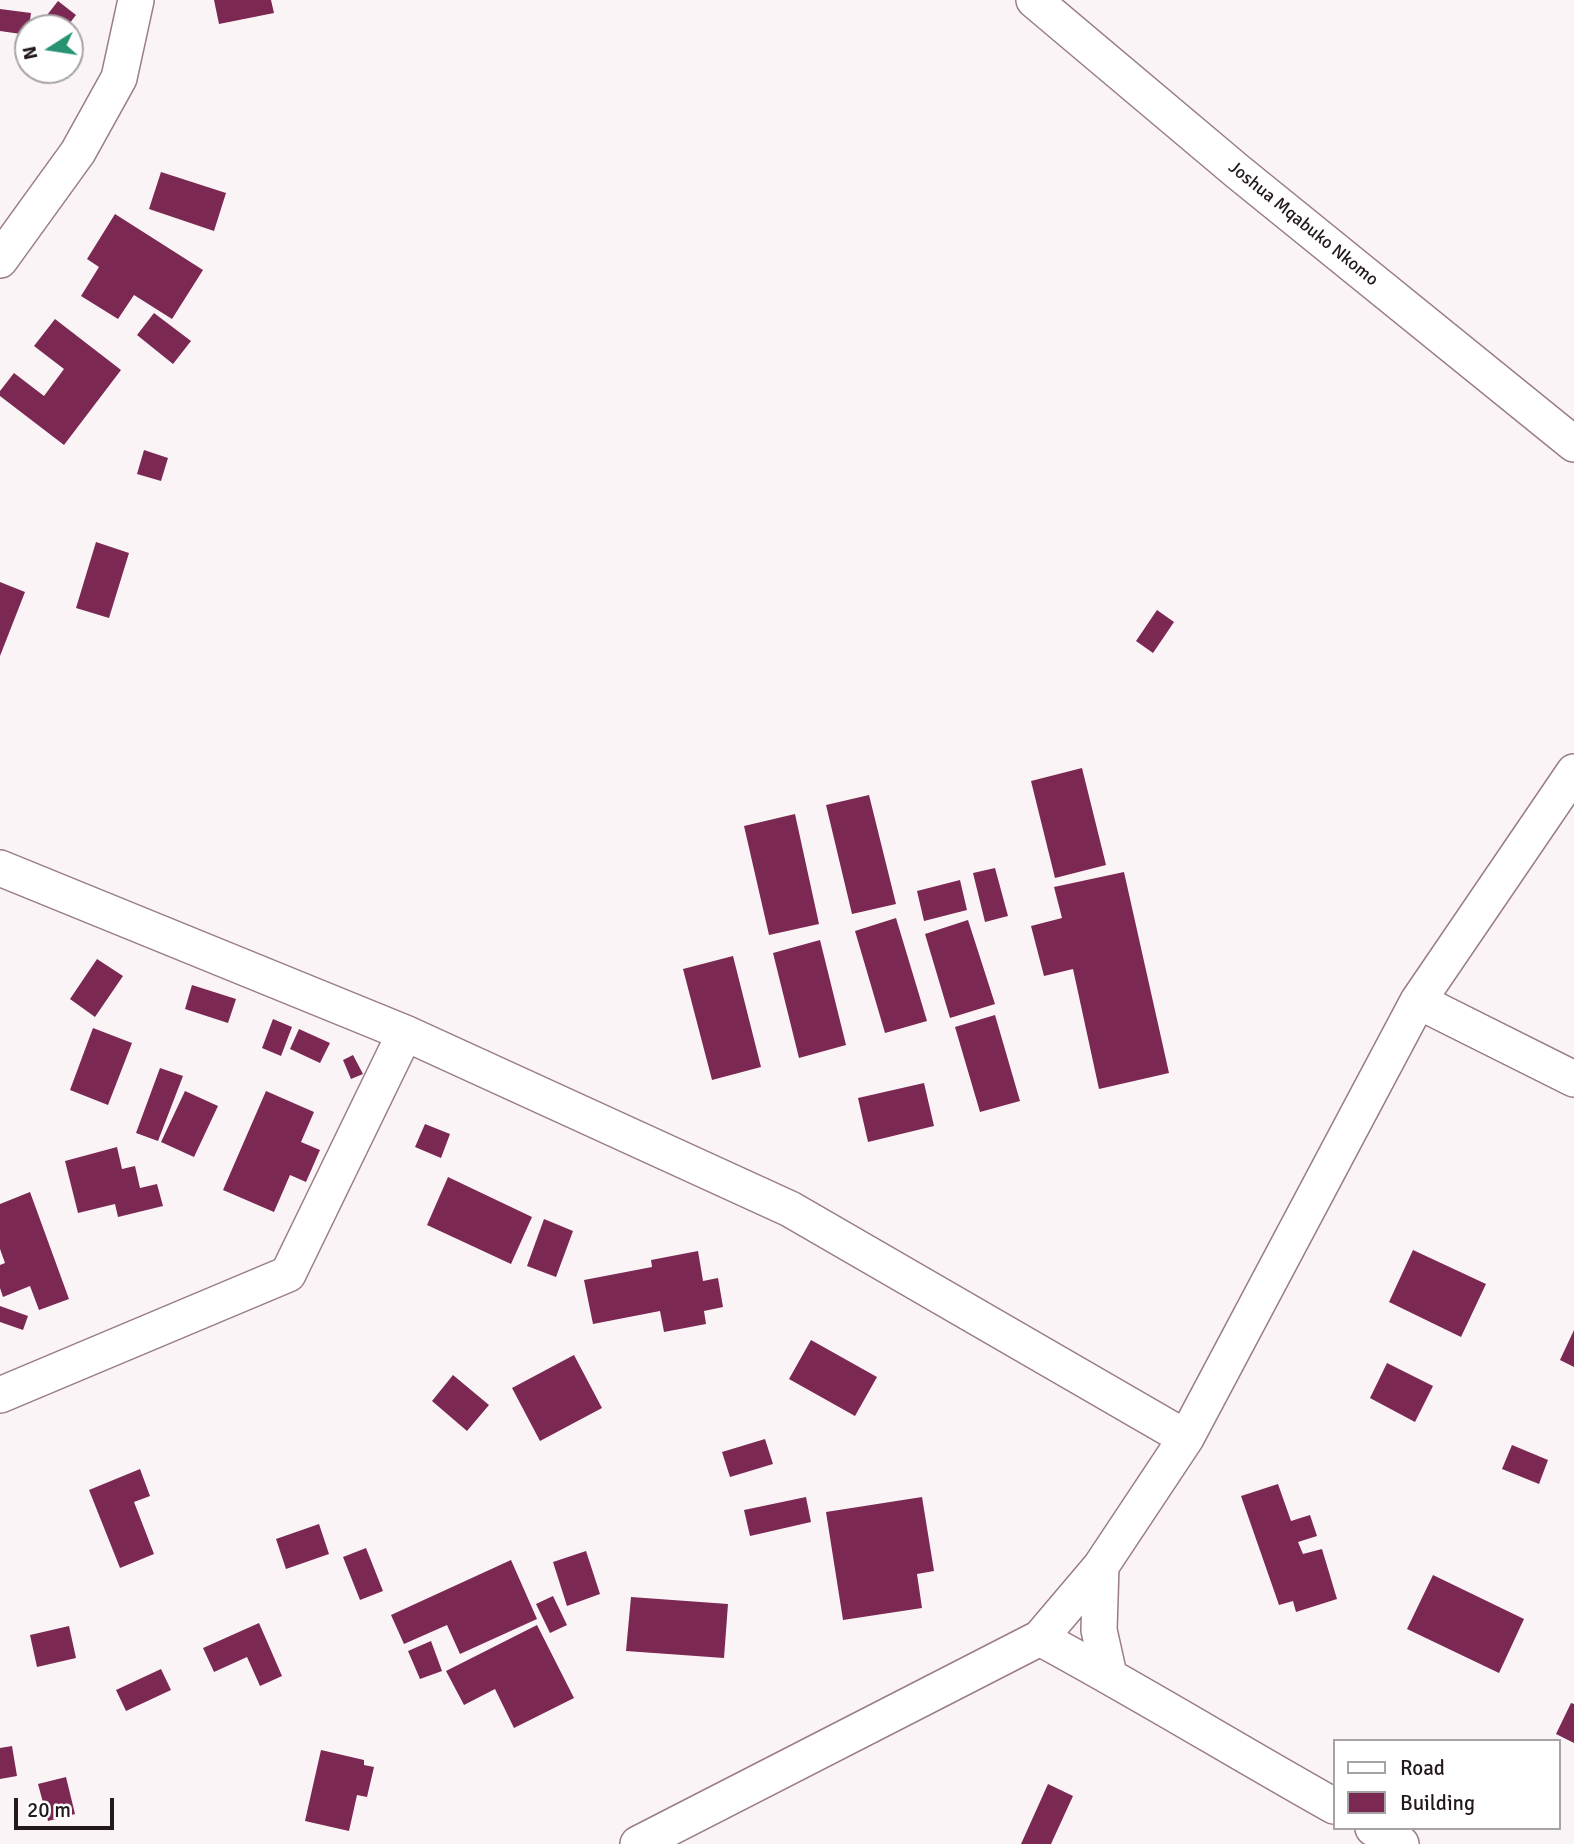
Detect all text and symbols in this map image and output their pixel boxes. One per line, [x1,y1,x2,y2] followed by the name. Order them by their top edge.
[14,14,84,84] north arrow
[17,44,44,62] text: N
[1224,157,1382,291] street label: Joshua Mqabuko Nkomo
[1332,1739,1560,1830] legend
[1400,1755,1445,1781] text: Road
[18,1784,117,1828] scale bar
[1400,1790,1475,1816] text: Building
[27,1797,71,1823] text: 20 m

